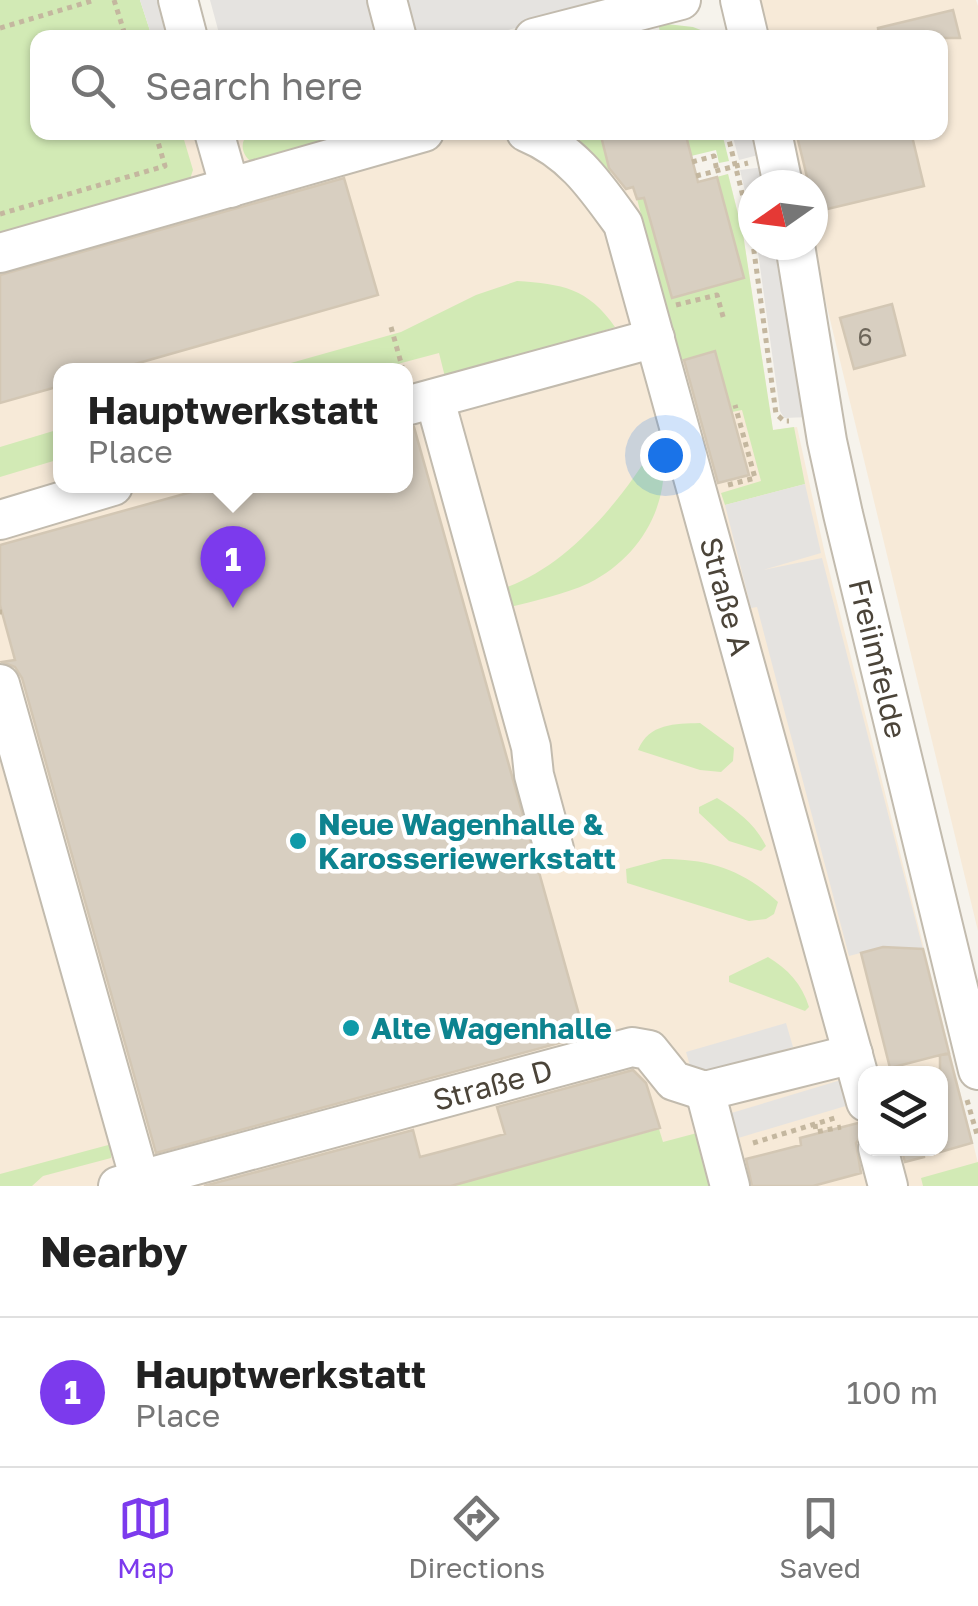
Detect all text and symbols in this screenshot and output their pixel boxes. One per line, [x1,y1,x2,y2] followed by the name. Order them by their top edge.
[30,30,948,140] search box
[65,58,120,113] icon: search
[145,63,363,108] text: Search here
[738,170,828,260] north arrow
[857,321,873,352] house number: 6
[53,363,413,493] popup
[87,387,379,432] text: Hauptwerkstatt
[640,430,691,481] your location
[87,432,173,470] text: Place
[200,526,266,608] pin: 1
[692,533,760,660] street label: Straße A
[841,575,915,742] street label: Freiimfelde
[318,806,616,876] place label: Neue Wagenhalle & Karosseriewerkstatt
[287,830,309,852] marker: Neue Wagenhalle & Karosseriewerkstatt
[371,1010,612,1046] place label: Alte Wagenhalle
[340,1017,362,1039] marker: Alte Wagenhalle
[429,1051,556,1118] street label: Straße D
[858,1066,948,1156] map controls
[858,1066,948,1156] button: layers
[40,1226,188,1276] text: Nearby
[135,1351,426,1396] text: Hauptwerkstatt
[64,1373,81,1411] text: 1
[846,1373,938,1411] text: 100 m
[135,1396,220,1434] text: Place
[117,1491,174,1584] tab: Map
[408,1491,545,1584] tab: Directions
[779,1491,861,1584] tab: Saved

